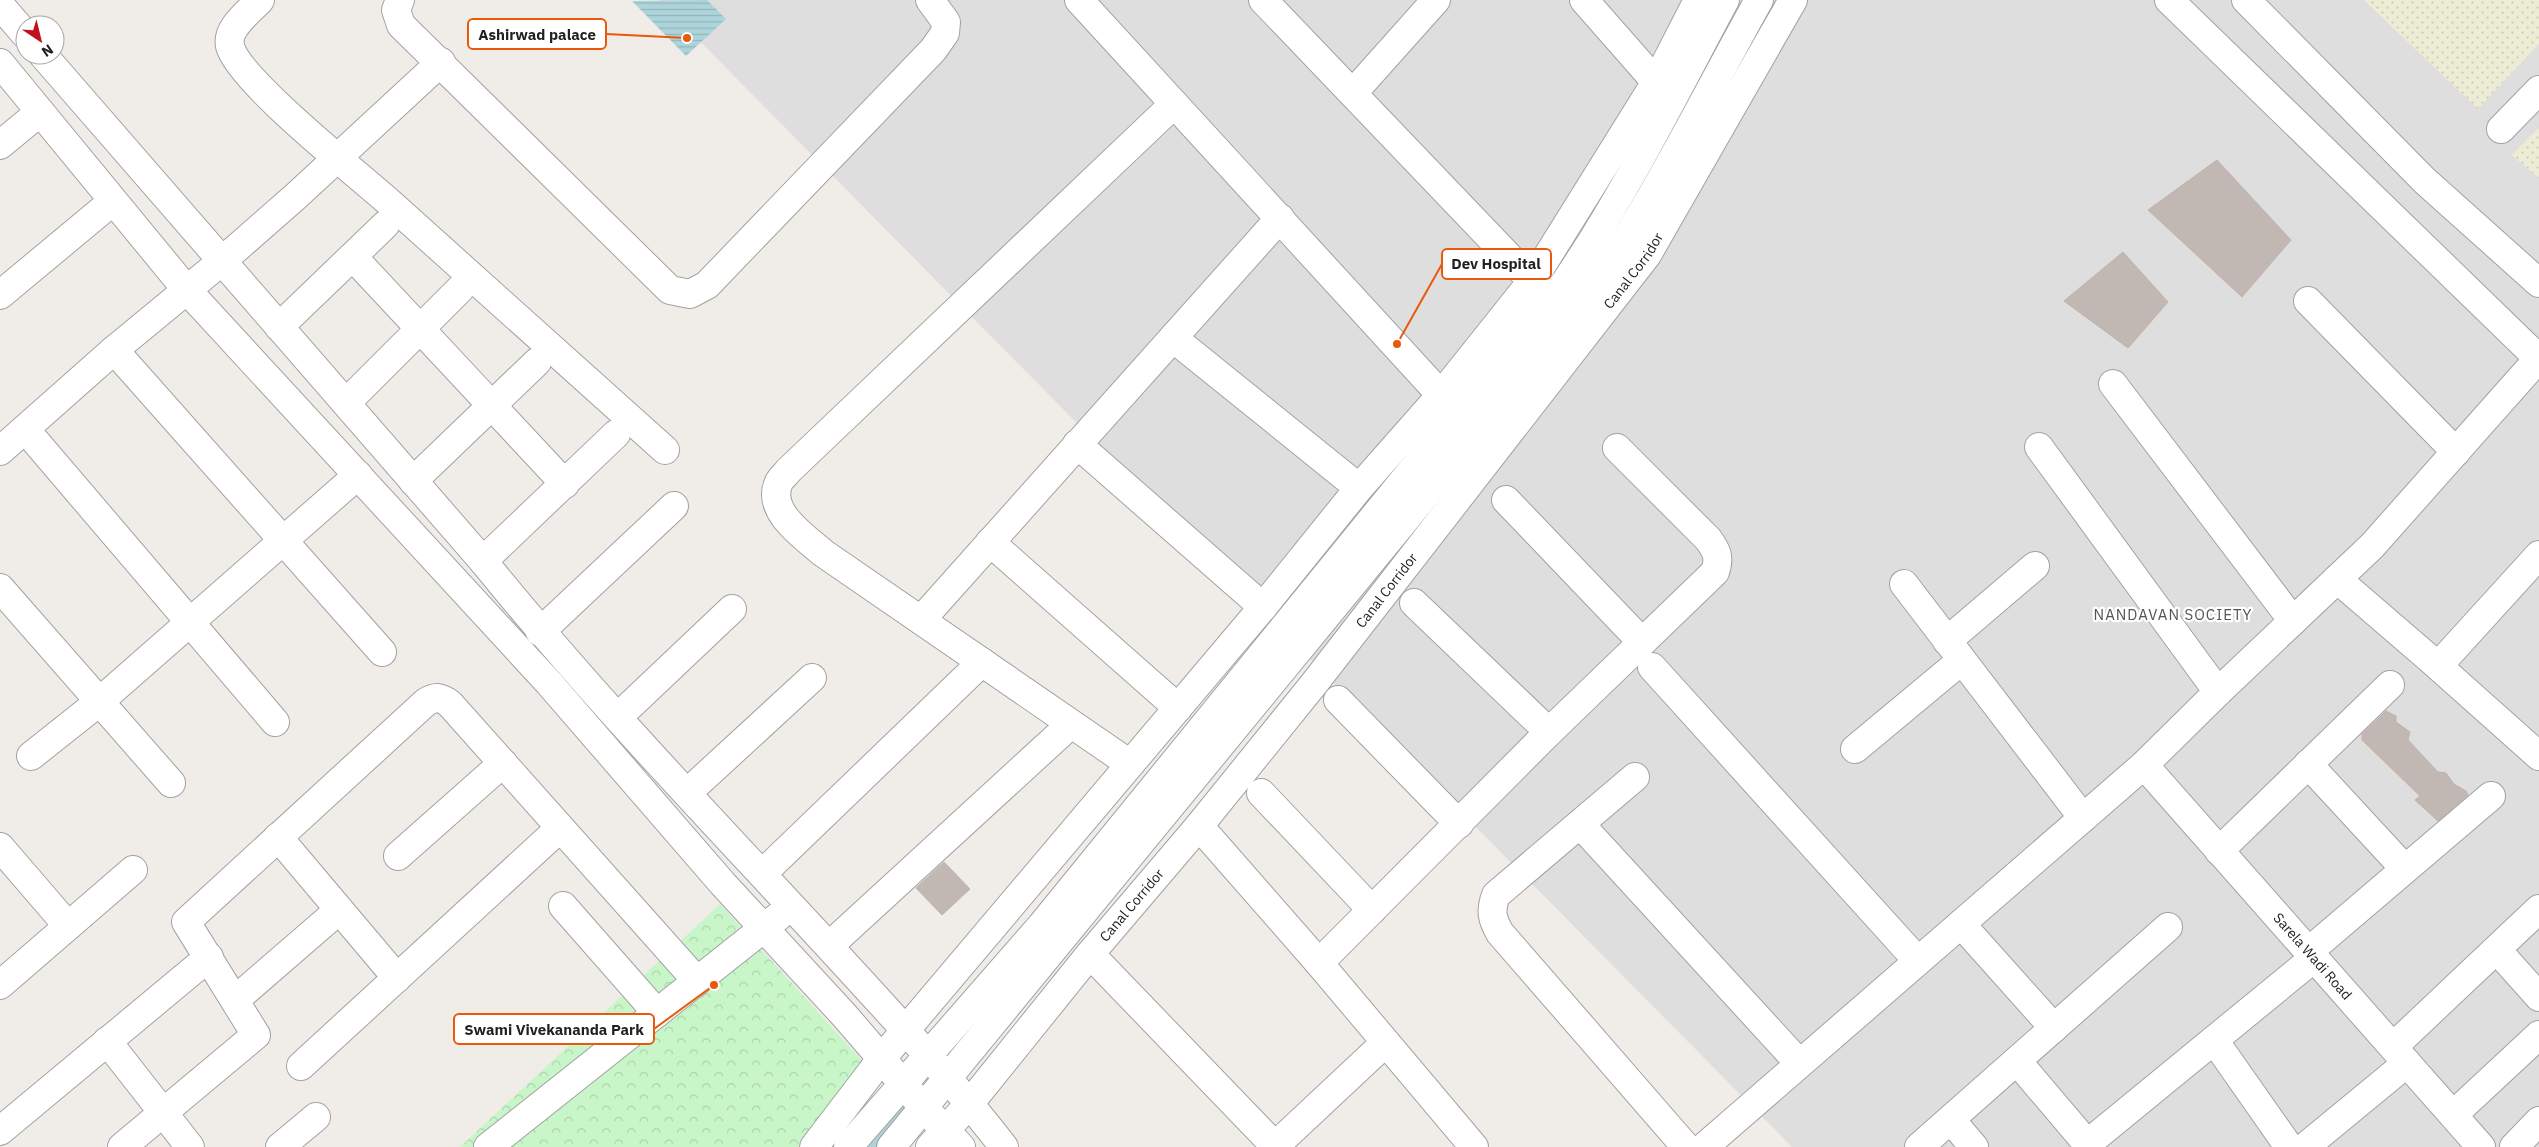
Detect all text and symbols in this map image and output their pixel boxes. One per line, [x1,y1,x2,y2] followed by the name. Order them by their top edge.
[15,15,65,65] north arrow
[468,19,606,49] callout: Ashirwad palace
[478,25,596,44] text: Ashirwad palace
[38,40,57,61] text: N
[1600,229,1667,312] street label: Canal Corridor
[1442,249,1551,279] callout: Dev Hospital
[1451,254,1541,273] text: Dev Hospital
[1352,549,1421,632] street label: Canal Corridor
[2094,605,2252,624] district label: NANDAVAN SOCIETY
[1096,865,1168,945] street label: Canal Corridor
[2270,909,2356,1003] street label: Sarela Wadi Road
[454,1014,654,1044] callout: Swami Vivekananda Park
[464,1020,644,1039] text: Swami Vivekananda Park

